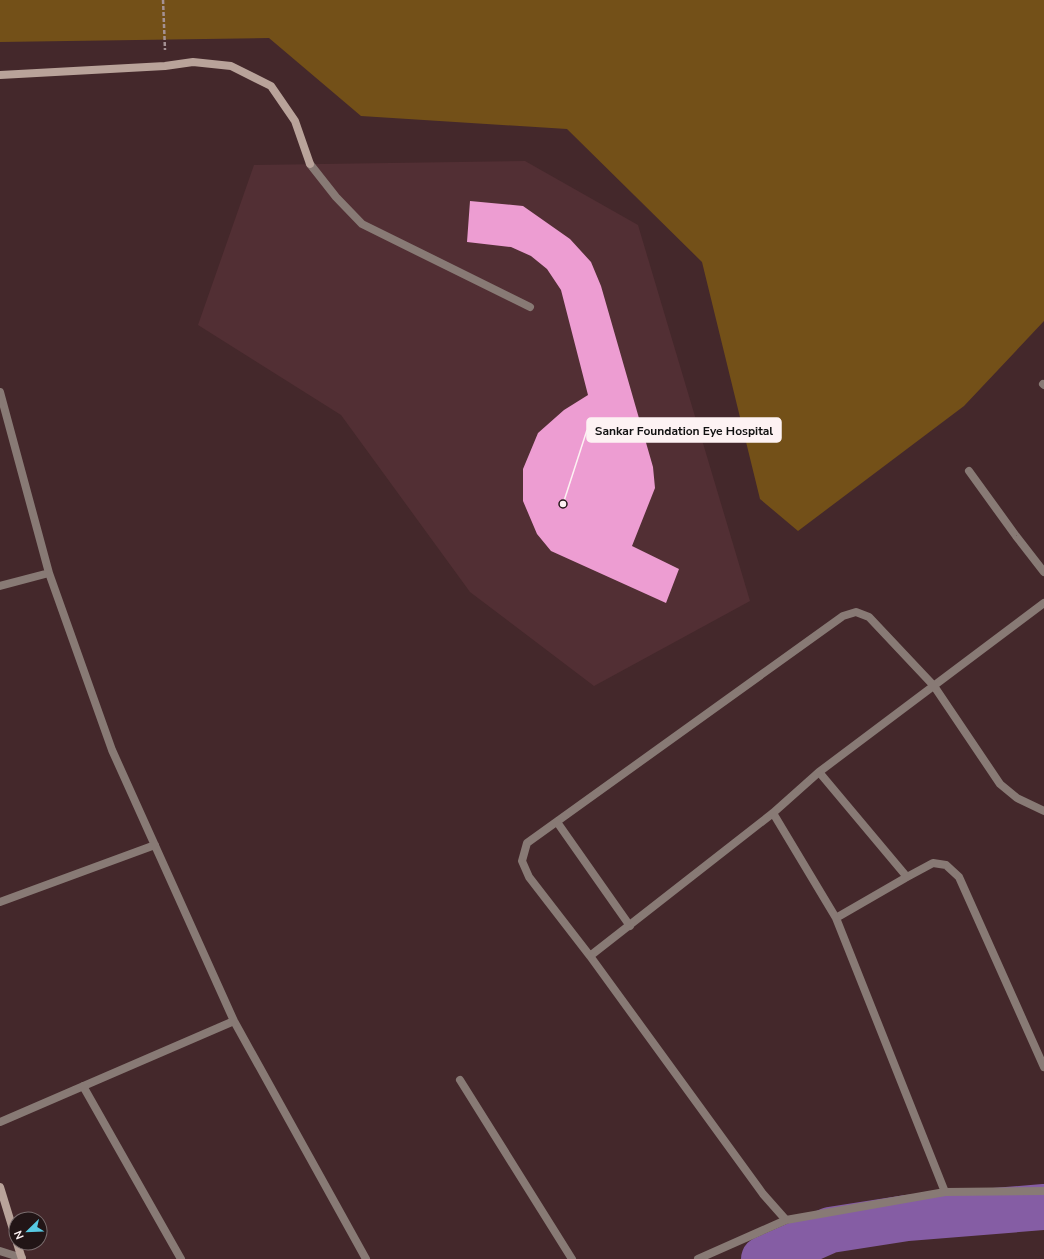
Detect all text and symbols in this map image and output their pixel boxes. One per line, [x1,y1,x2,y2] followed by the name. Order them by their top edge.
[587,418,781,442] callout: Sankar Foundation Eye Hospital
[595,423,773,439] text: Sankar Foundation Eye Hospital
[8,1211,48,1251] north arrow
[11,1228,28,1241] text: N

